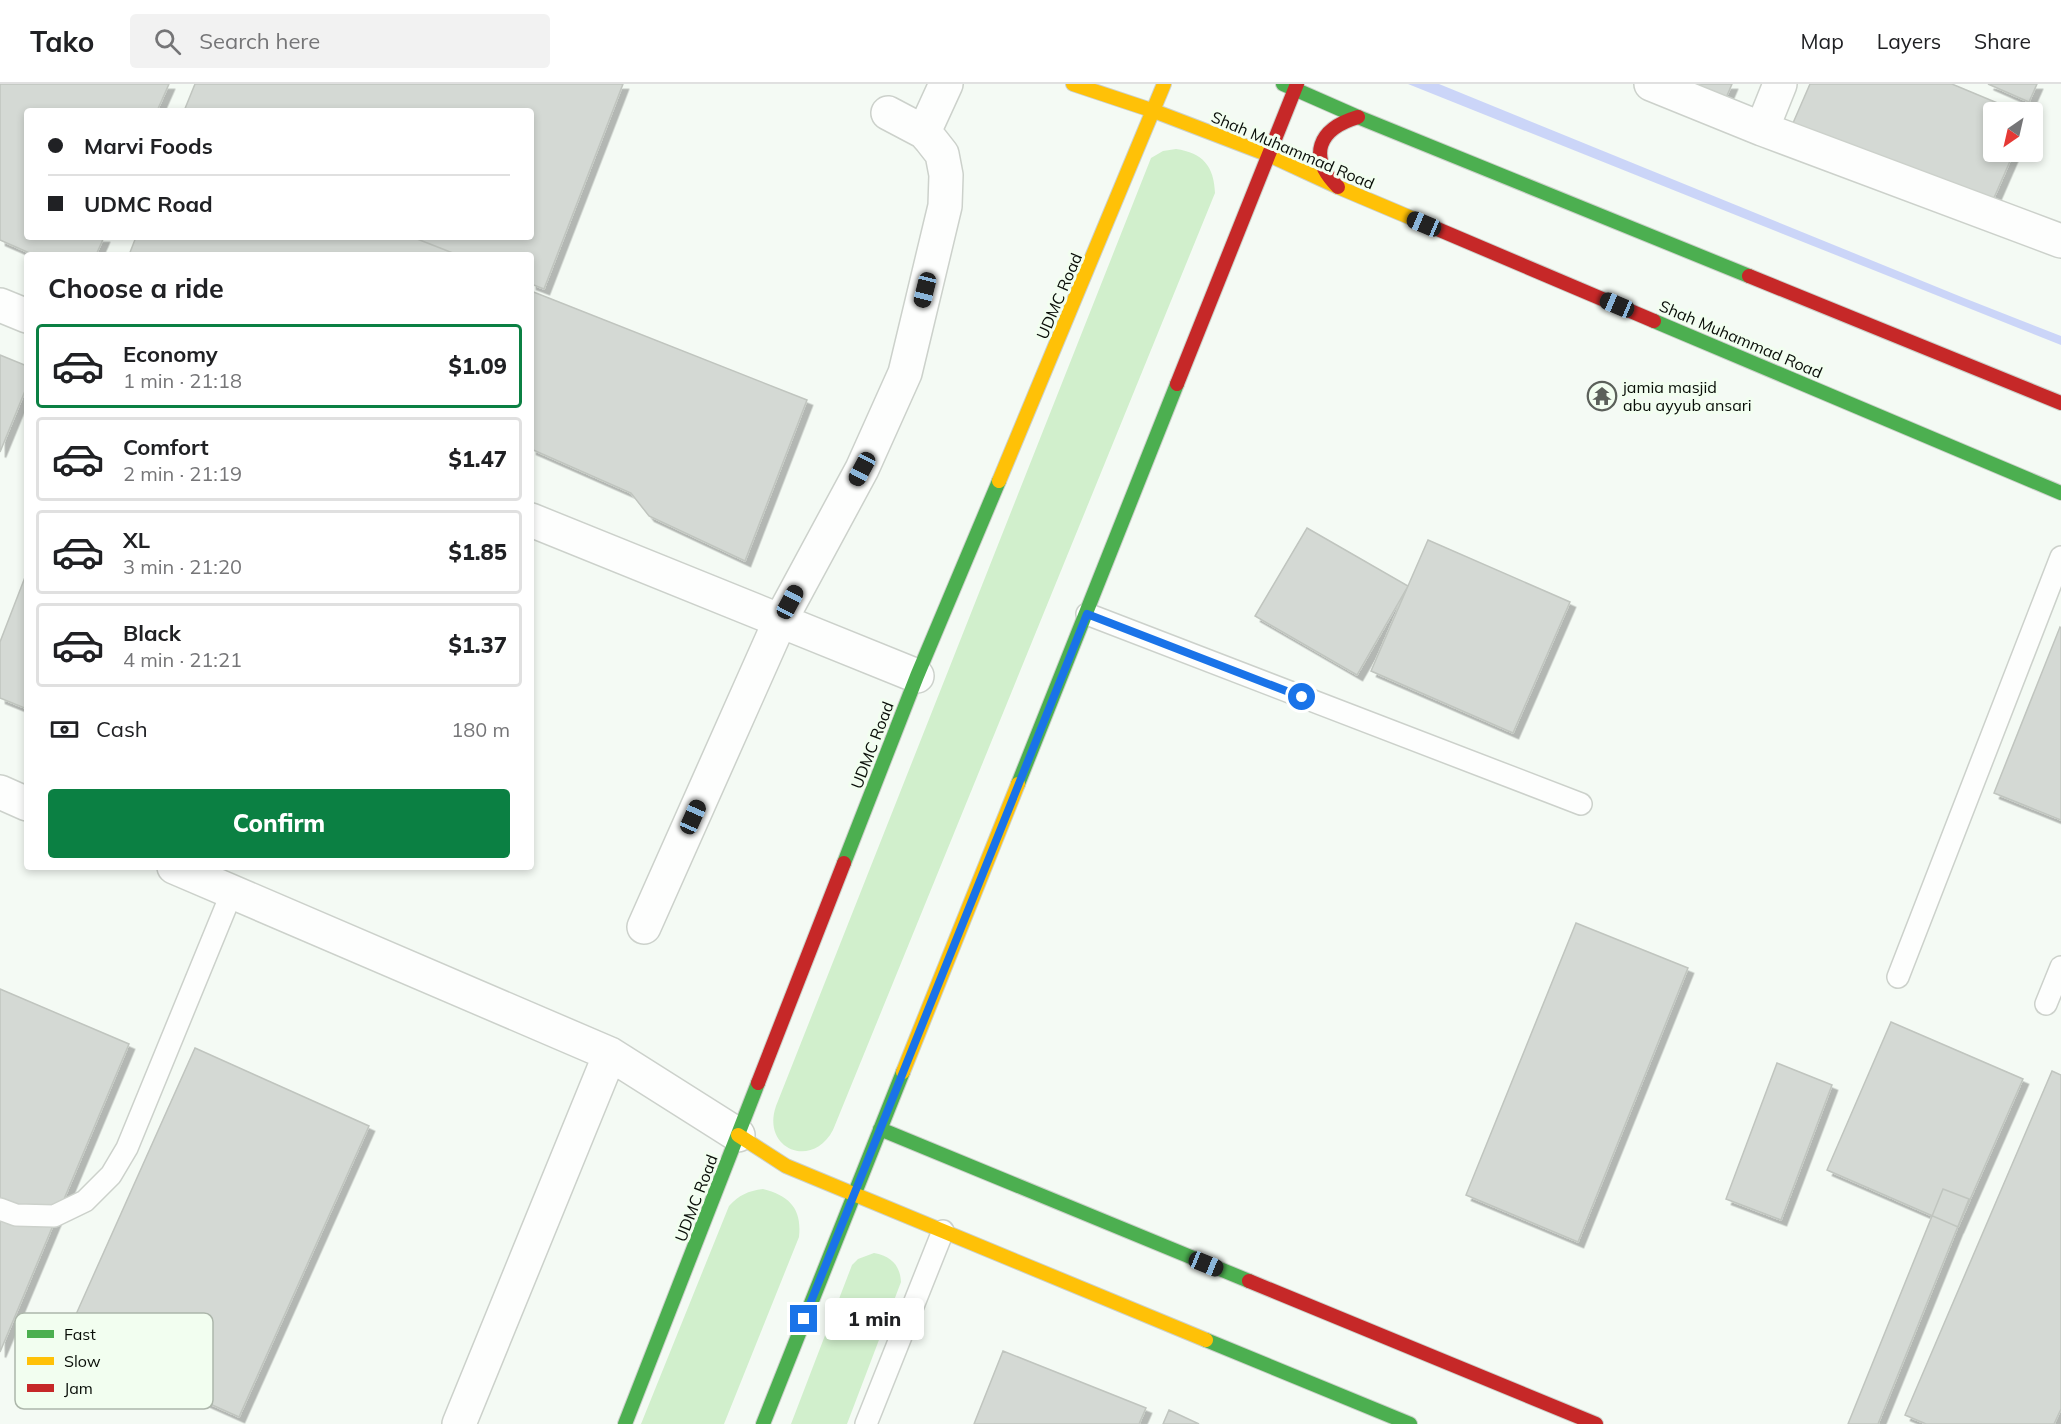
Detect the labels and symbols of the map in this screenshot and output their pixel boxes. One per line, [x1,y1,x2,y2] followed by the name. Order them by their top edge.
[1983,102,2043,162] north arrow
[1208,107,1378,193] street label: Shah Muhammad Road
[1404,209,1444,239] car
[1032,250,1086,342] street label: UDMC Road
[912,270,938,310] car
[1597,290,1637,320] car
[1656,296,1826,382] street label: Shah Muhammad Road
[1622,377,1751,415] place label: jamia masjid abu ayyub ansari
[1586,380,1618,412] temple icon: jamia masjid abu ayyub ansari
[846,449,878,489] car
[774,582,806,622] car
[1288,683,1315,710] route start
[846,699,898,791] street label: UDMC Road
[677,797,709,837] car
[670,1152,722,1244] street label: UDMC Road
[1186,1249,1226,1279] car
[825,1298,924,1340] callout: 1 min
[790,1305,817,1332] route end
[15,1313,213,1409] legend
[64,1324,96,1344] text: Fast
[64,1351,101,1371] text: Slow
[64,1378,93,1398] text: Jam

